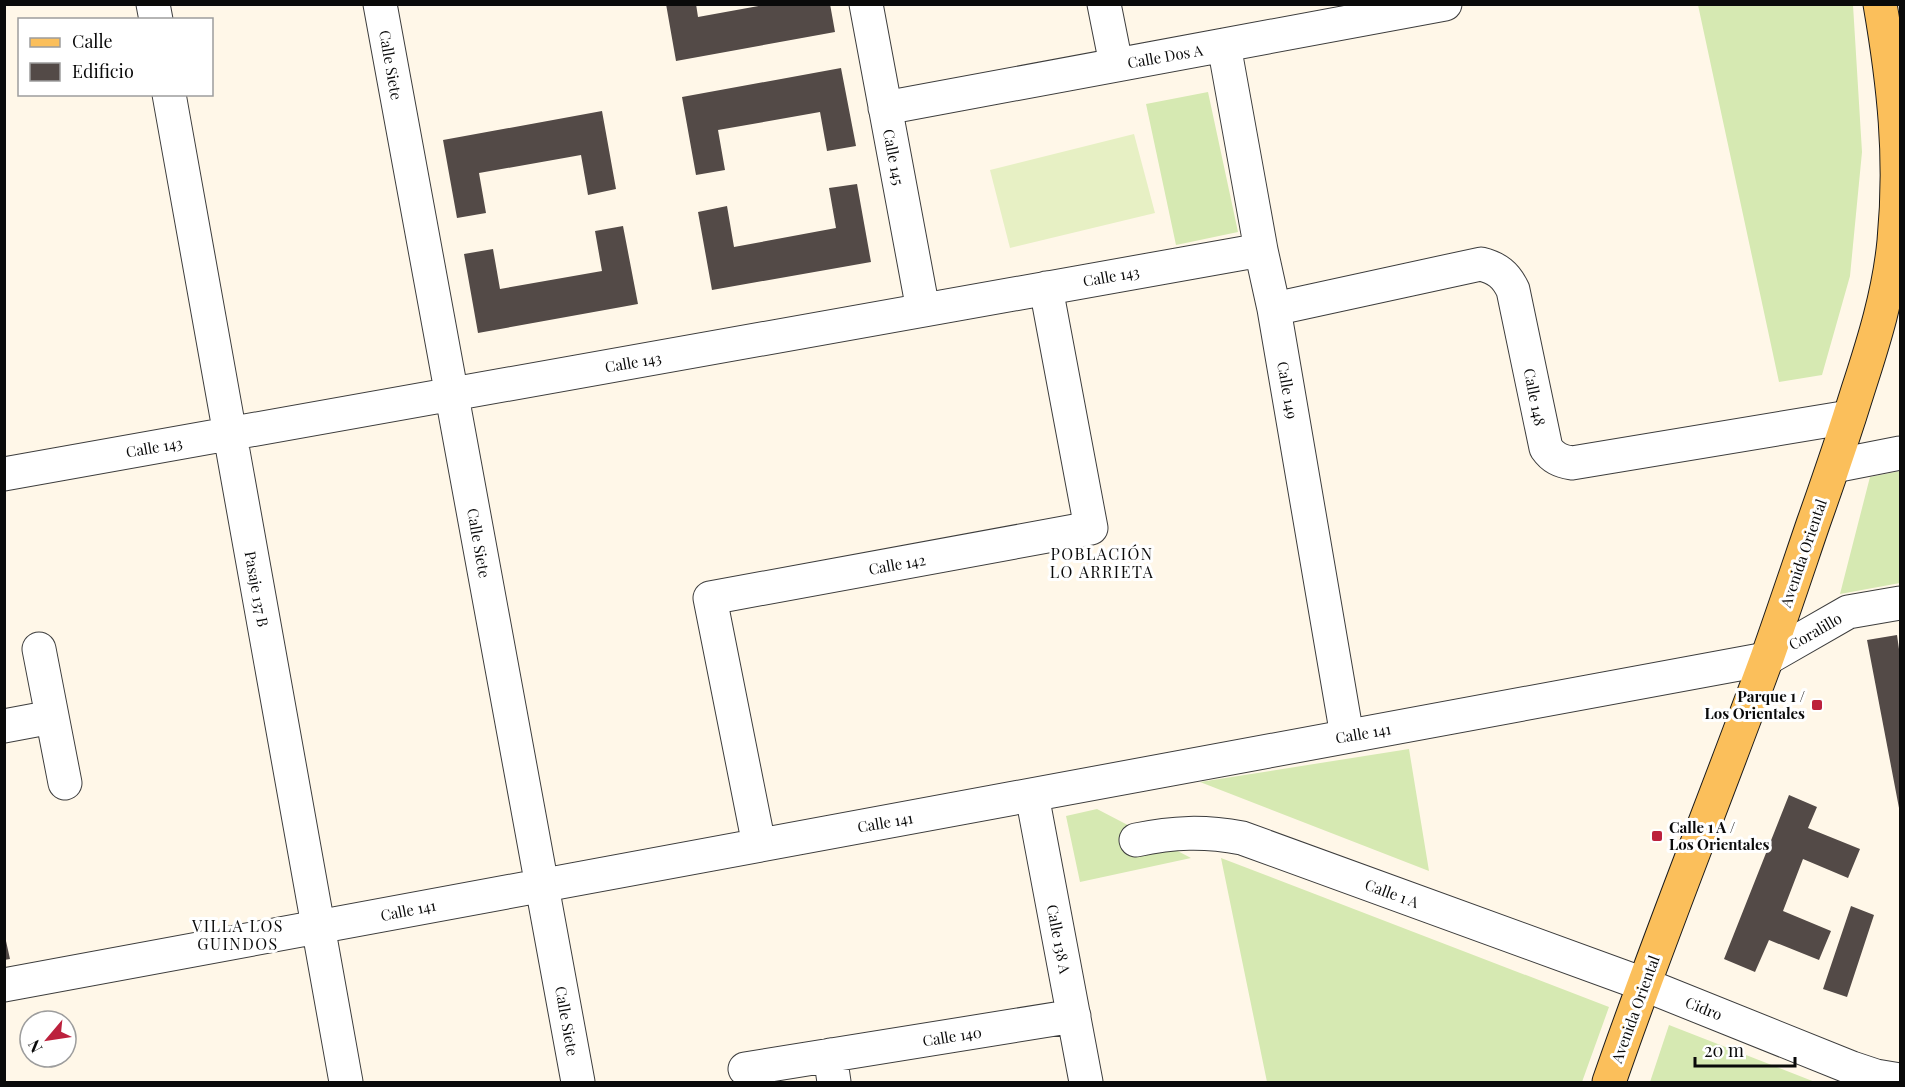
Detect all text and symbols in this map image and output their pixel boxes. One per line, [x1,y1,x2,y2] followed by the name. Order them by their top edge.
[18,18,213,96] legend
[72,29,113,53] text: Calle
[375,29,407,101] street label: Calle Siete
[1126,39,1205,72] street label: Calle Dos A
[72,59,134,83] text: Edificio
[879,127,909,187] street label: Calle 145
[1081,261,1141,291] street label: Calle 143
[603,347,663,377] street label: Calle 143
[1273,360,1303,420] street label: Calle 149
[1520,366,1550,428] street label: Calle 148
[124,432,184,462] street label: Calle 143
[1775,496,1831,611] street label: Avenida Oriental
[463,507,495,579] street label: Calle Siete
[1050,543,1154,582] district label: POBLACIÓN LO ARRIETA
[240,549,274,629] street label: Pasaje 137 B
[867,549,927,579] street label: Calle 142
[1785,608,1845,654] street label: Coralillo
[1705,686,1805,723] place label: Parque 1 / Los Orientales
[1810,698,1824,712] marker: Parque 1 / Los Orientales
[1334,718,1393,748] street label: Calle 141
[856,807,915,837] street label: Calle 141
[1669,817,1769,854] place label: Calle 1 A / Los Orientales
[1650,829,1664,843] marker: Calle 1 A / Los Orientales
[1362,874,1422,912] street label: Calle 1 A
[379,895,438,925] street label: Calle 141
[1042,903,1076,976] street label: Calle 138 A
[191,915,284,954] district label: VILLA LOS GUINDOS
[1606,952,1664,1067] street label: Avenida Oriental
[551,985,583,1057] street label: Calle Siete
[1683,992,1725,1024] street label: Cidro
[18,1009,78,1069] north arrow
[921,1021,983,1051] street label: Calle 140
[1695,1030,1796,1068] scale bar
[22,1036,46,1057] text: N
[1704,1038,1744,1062] text: 20 m

